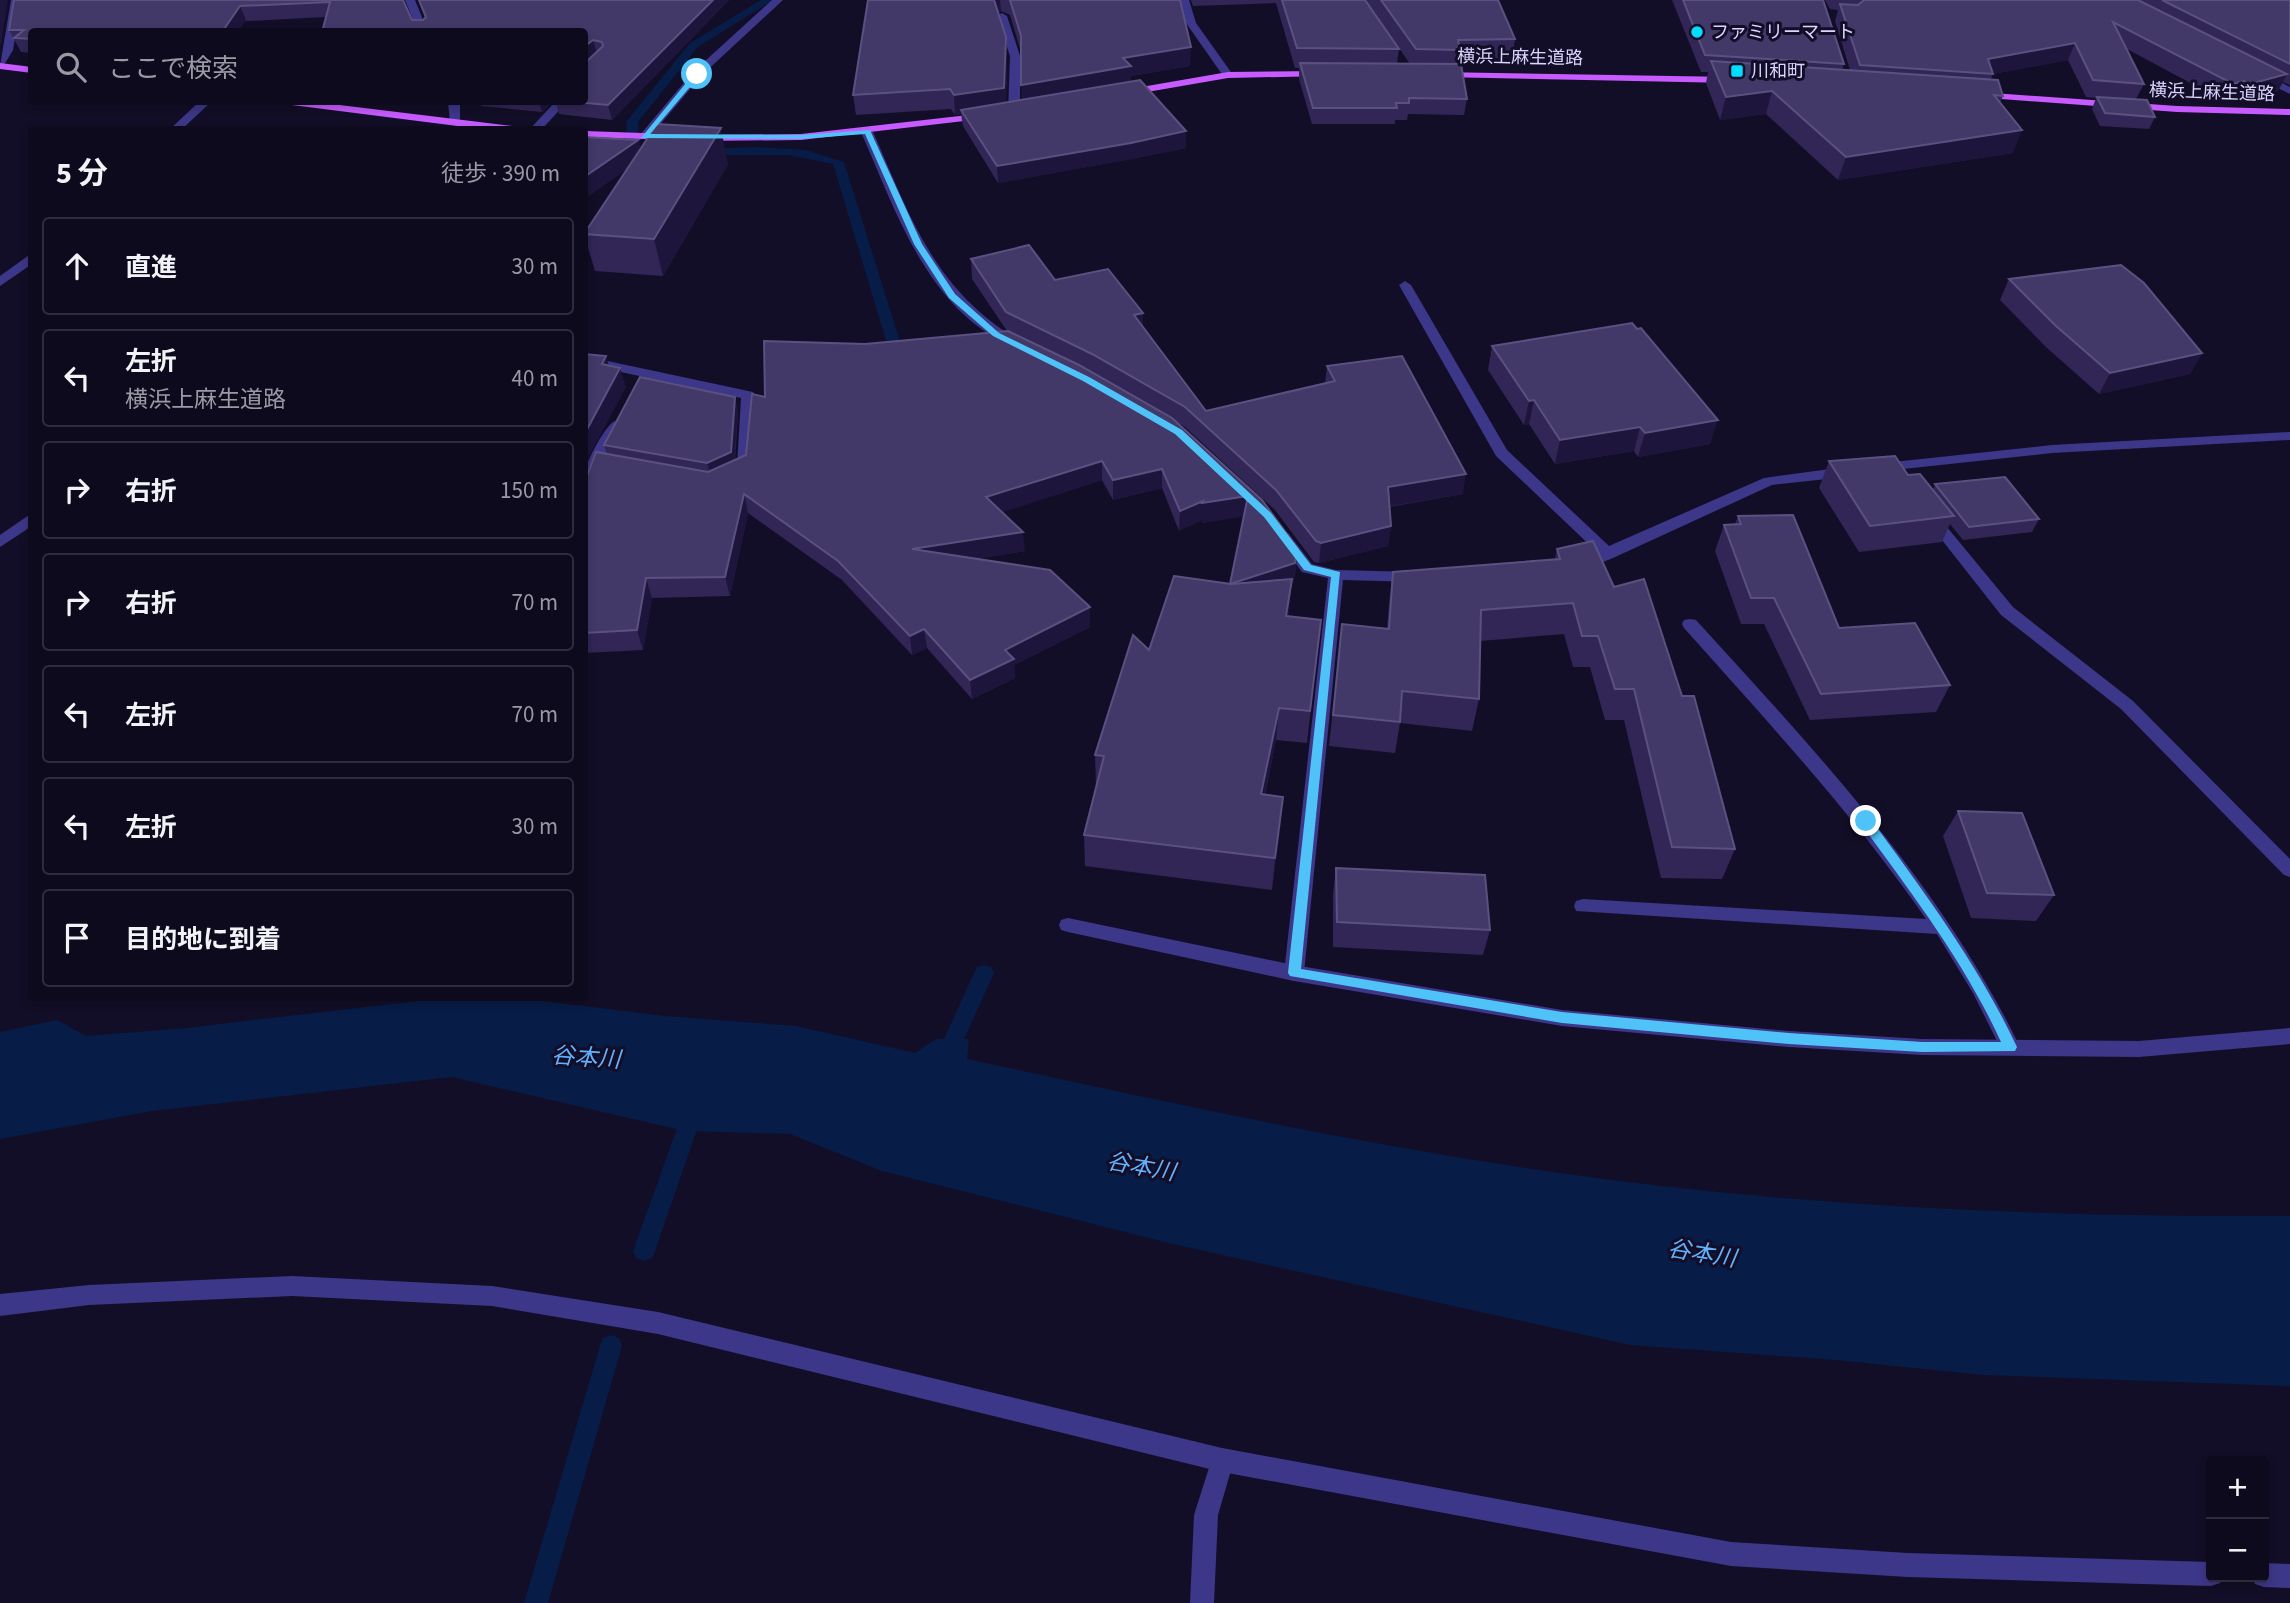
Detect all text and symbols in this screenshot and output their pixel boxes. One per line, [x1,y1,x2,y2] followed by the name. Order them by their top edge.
[1711,20,1855,45] place label: ファミリーマート
[1689,24,1705,40] marker: ファミリーマート
[28,28,588,105] search box
[1457,44,1583,71] street label: 横浜上麻生道路
[52,48,90,86] icon: search
[108,50,238,87] text: ここで検索
[681,58,712,89] route start
[1751,59,1805,84] place label: 川和町
[1729,63,1745,79] marker: 川和町
[2149,78,2275,107] street label: 横浜上麻生道路
[56,152,108,195] text: 5 分
[441,157,560,190] text: 徒歩 · 390 m
[58,247,96,285] icon: ahead
[125,249,177,286] text: 直進
[511,250,558,283] text: 30 m
[125,343,177,380] text: 左折
[58,359,96,397] icon: left
[511,362,558,395] text: 40 m
[125,383,286,416] text: 横浜上麻生道路
[58,471,96,509] icon: right
[125,473,177,510] text: 右折
[500,474,558,507] text: 150 m
[58,583,96,621] icon: right
[125,585,177,622] text: 右折
[511,586,558,619] text: 70 m
[58,695,96,733] icon: left
[125,697,177,734] text: 左折
[511,698,558,731] text: 70 m
[1850,805,1881,836] route end
[58,807,96,845] icon: left
[125,809,177,846] text: 左折
[511,810,558,843] text: 30 m
[58,919,96,957] icon: arrive
[125,921,281,958] text: 目的地に到着
[550,1039,625,1077] water label: 谷本川
[1104,1144,1181,1189] water label: 谷本川
[1665,1232,1742,1276] water label: 谷本川
[2206,1456,2269,1582] map controls
[2206,1456,2269,1519] button: +
[2206,1519,2269,1582] button: −

